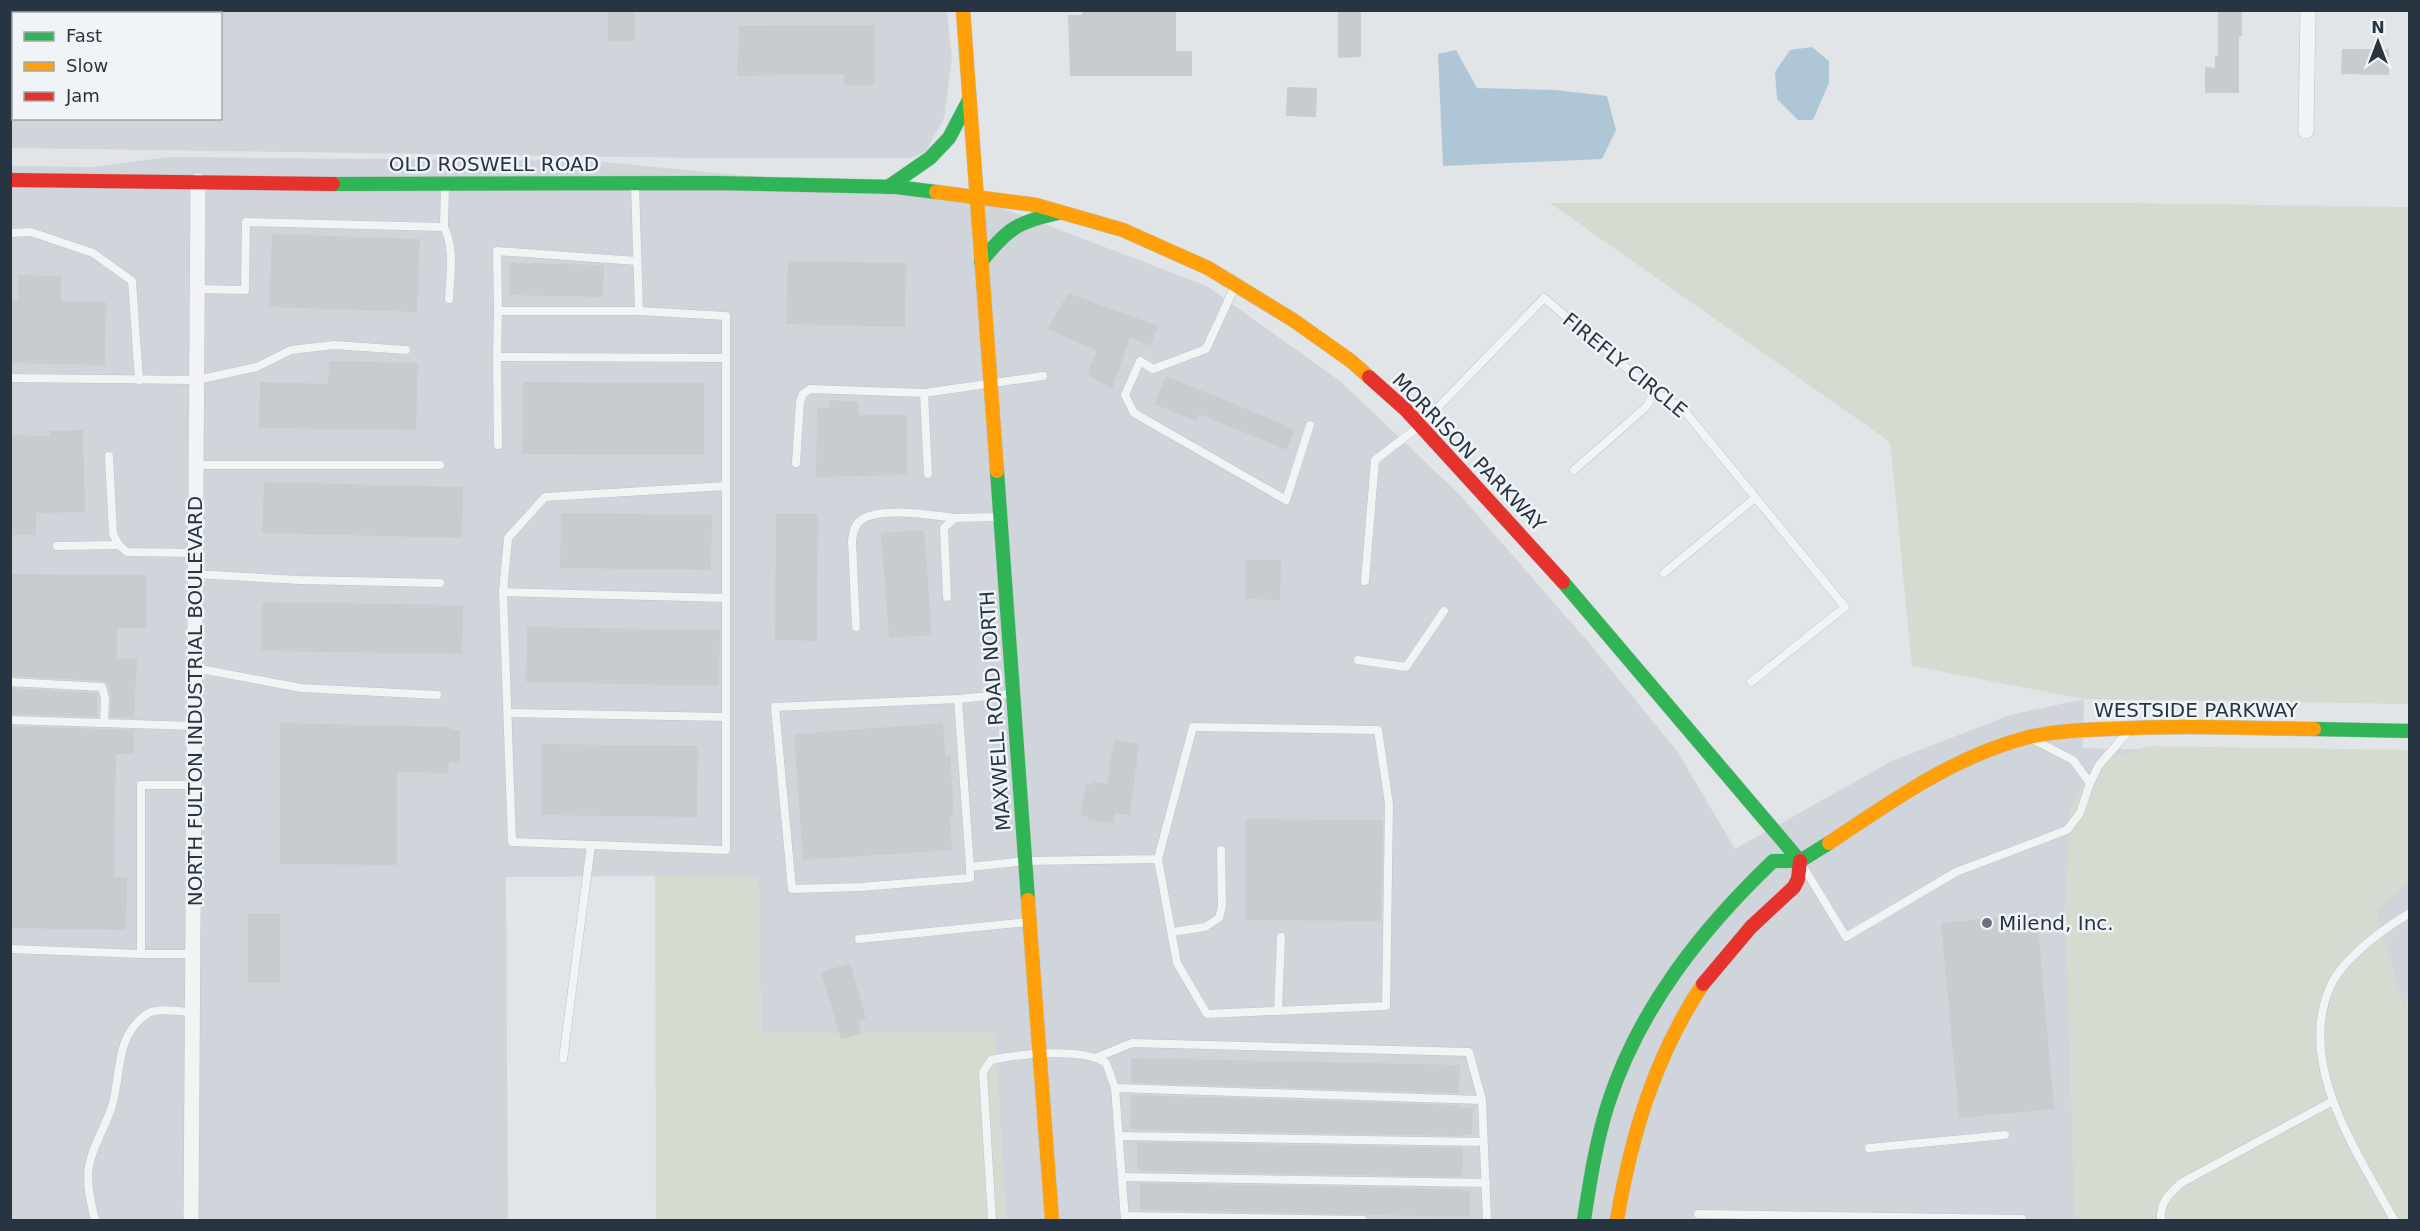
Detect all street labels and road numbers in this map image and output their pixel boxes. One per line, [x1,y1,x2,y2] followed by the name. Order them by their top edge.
[389,152,599,176] street label: OLD ROSWELL ROAD
[1558,308,1692,422] street label: FIREFLY CIRCLE
[1387,368,1551,537] street label: MORRISON PARKWAY
[183,496,207,906] street label: NORTH FULTON INDUSTRIAL BOULEVARD
[975,590,1015,832] street label: MAXWELL ROAD NORTH
[2094,698,2299,722] street label: WESTSIDE PARKWAY

